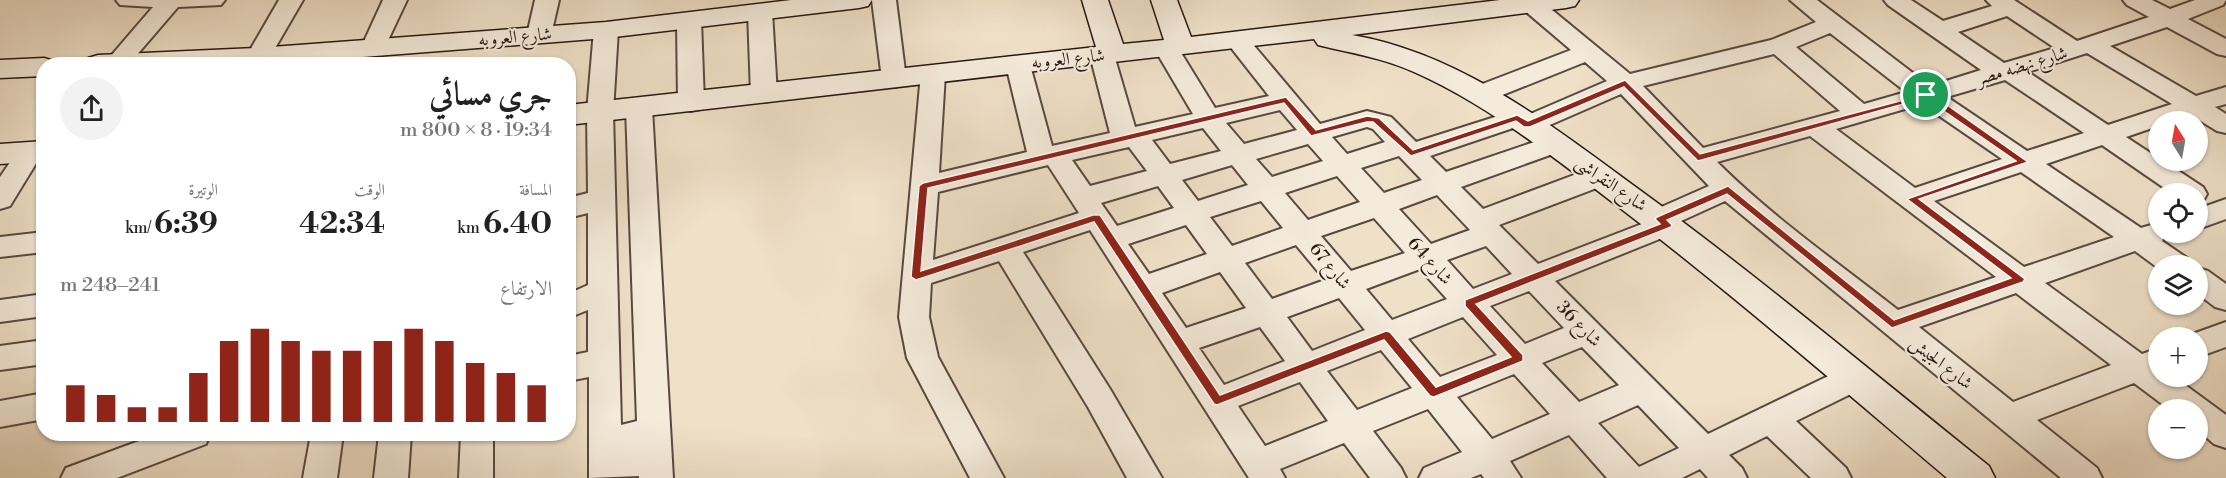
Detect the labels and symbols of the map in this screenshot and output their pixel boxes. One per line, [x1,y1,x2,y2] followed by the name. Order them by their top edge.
[477,22,553,55] street label: شارع العروبه
[1972,41,2071,94] street label: شارع نهضه مصر
[1030,44,1106,77] street label: شارع العروبه
[1900,69,1951,120] pin
[2148,111,2208,171] north arrow
[1569,151,1651,220] street label: شارع النقراشى
[1400,232,1458,292] street label: شارع 64
[1302,238,1356,296] street label: شارع 67
[1549,296,1607,354] street label: شارع 36
[1903,331,1977,397] street label: شارع الجيش

